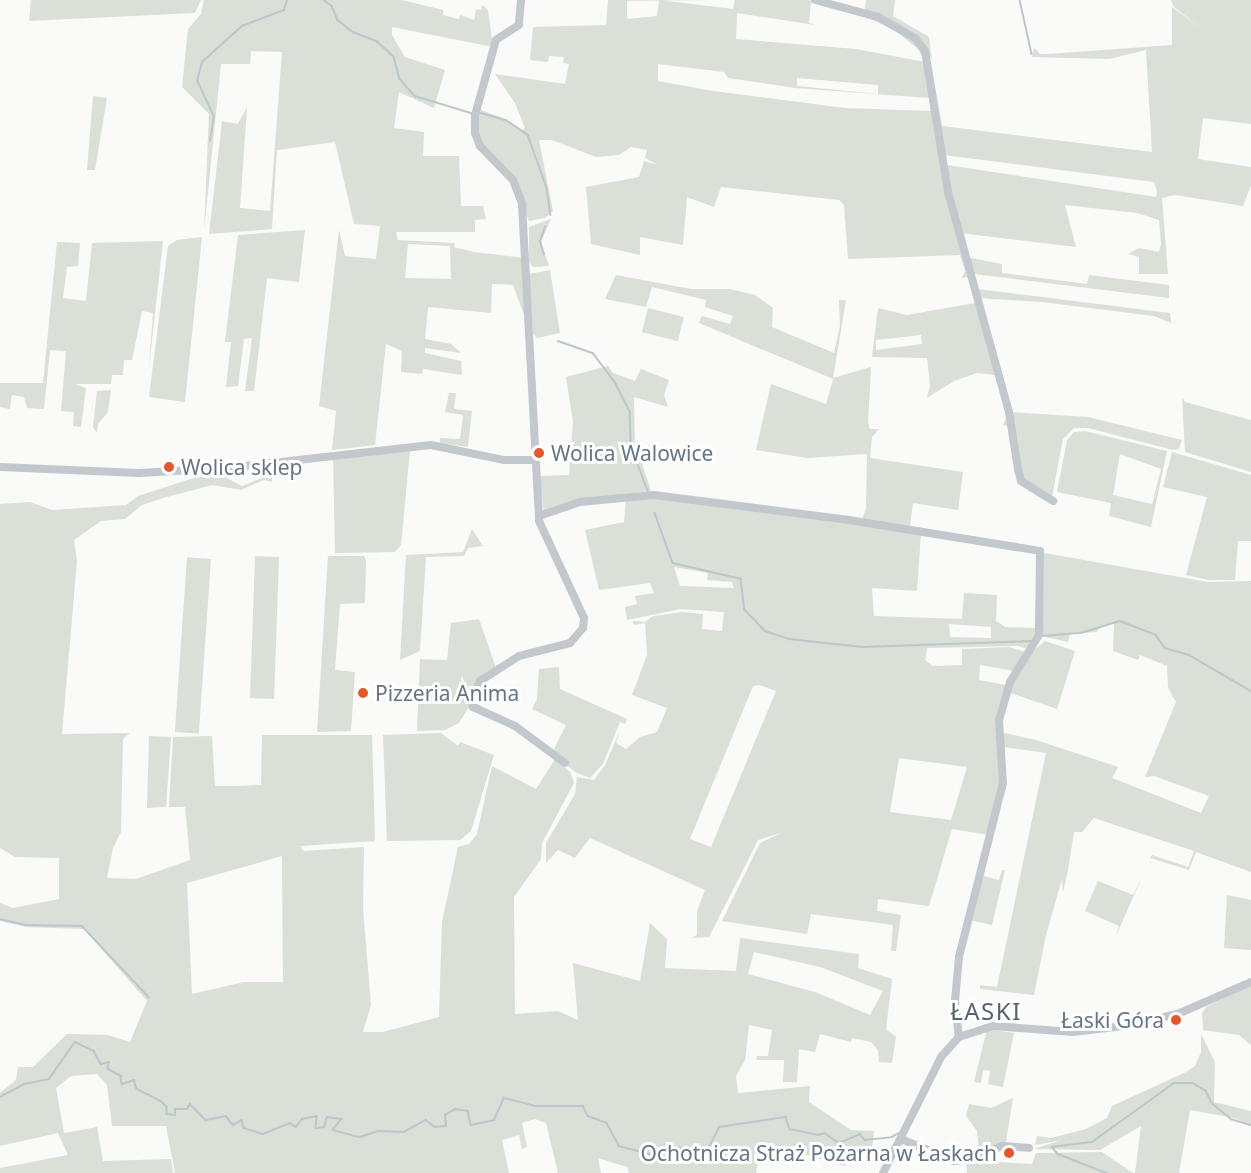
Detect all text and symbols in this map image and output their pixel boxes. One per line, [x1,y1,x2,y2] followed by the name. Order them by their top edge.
[551,440,713,466] place label: Wolica Walowice
[532,446,546,460] marker: Wolica Walowice
[181,454,302,480] place label: Wolica sklep
[162,460,176,474] marker: Wolica sklep
[375,680,519,706] place label: Pizzeria Anima
[356,686,370,700] marker: Pizzeria Anima
[950,997,1022,1025] district label: ŁASKI
[1061,1007,1164,1033] place label: Łaski Góra
[1169,1013,1183,1027] marker: Łaski Góra
[641,1140,997,1166] place label: Ochotnicza Straż Pożarna w Łaskach
[1002,1146,1016,1160] marker: Ochotnicza Straż Pożarna w Łaskach

